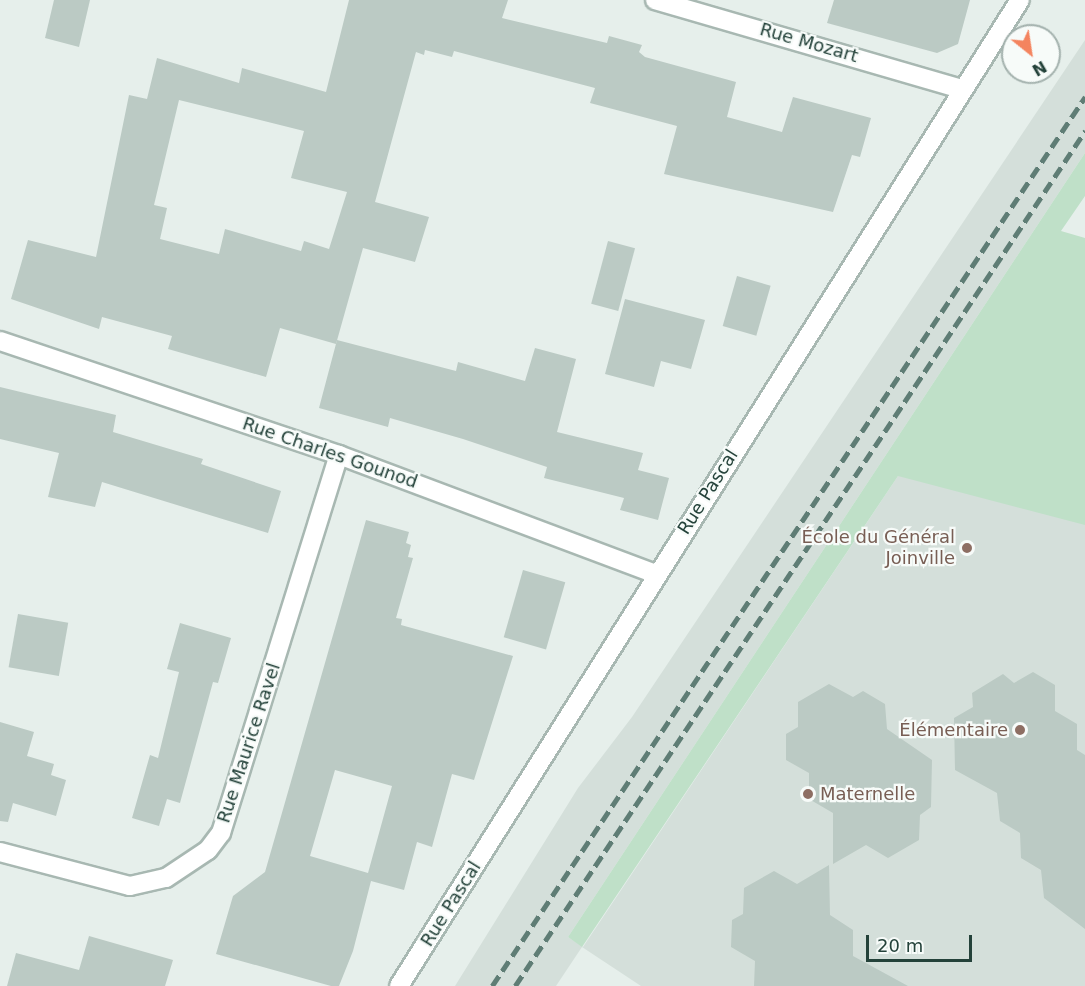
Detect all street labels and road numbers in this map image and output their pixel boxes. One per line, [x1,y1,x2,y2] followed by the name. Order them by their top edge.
[757,19,861,67] street label: Rue Mozart
[240,413,420,493] street label: Rue Charles Gounod
[673,445,743,539] street label: Rue Pascal
[213,660,285,826] street label: Rue Maurice Ravel
[416,857,486,951] street label: Rue Pascal

